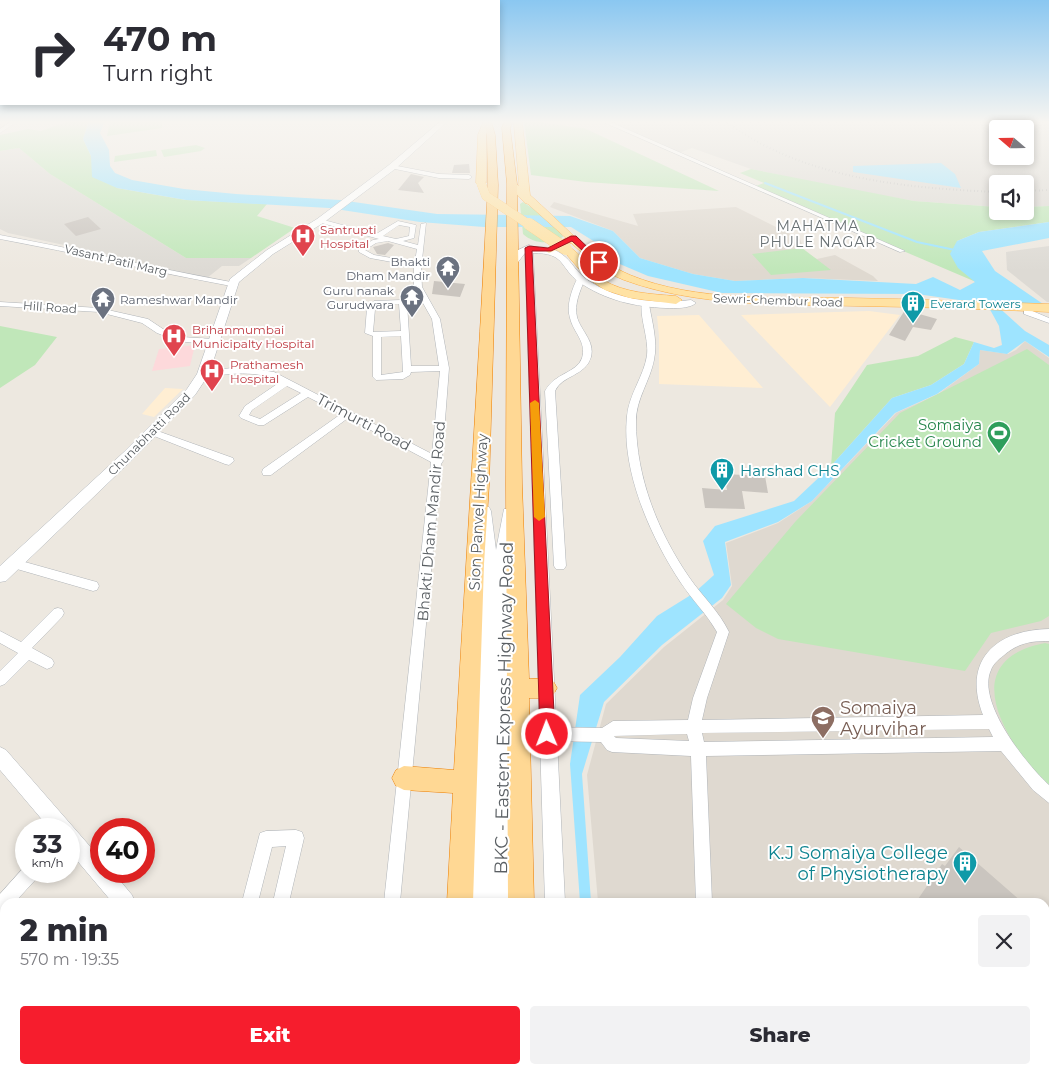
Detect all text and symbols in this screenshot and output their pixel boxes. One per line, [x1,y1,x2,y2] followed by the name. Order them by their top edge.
[103,17,217,60] text: 470 m
[20,20,85,85] icon: right
[103,60,213,87] text: Turn right
[989,120,1034,165] north arrow
[989,120,1034,220] map controls
[989,175,1034,220] button: sound
[760,217,876,251] district label: MAHATMA PHULE NAGAR
[320,222,377,251] place label: Santrupti Hospital
[290,223,316,257] hospital icon: Santrupti Hospital
[63,241,169,279] street label: Vasant Patil Marg
[578,241,620,283] pin
[585,248,613,276] icon: arrive
[346,254,430,283] place label: Bhakti Dham Mandir
[435,255,461,289] temple icon: Bhakti Dham Mandir
[323,283,395,312] place label: Guru nanak Gurudwara
[399,284,425,318] temple icon: Guru nanak Gurudwara
[90,286,116,320] temple icon: Rameshwar Mandir
[713,290,843,310] street label: Sewri-Chembur Road
[900,290,926,324] building icon: Everard Towers
[120,292,238,307] place label: Rameshwar Mandir
[930,296,1021,311] place label: Everard Towers
[23,298,77,316] street label: Hill Road
[192,322,314,351] place label: Brihanmumbai Municipalty Hospital
[161,323,187,357] hospital icon: Brihanmumbai Municipalty Hospital
[230,357,304,386] place label: Prathamesh Hospital
[199,358,225,392] hospital icon: Prathamesh Hospital
[314,389,414,455] street label: Trimurti Road
[105,390,193,478] street label: Chunabhatti Road
[868,415,982,451] place label: Somaiya Cricket Ground
[413,420,449,622] street label: Bhakti Dham Mandir Road
[986,420,1012,454] sports icon: Somaiya Cricket Ground
[464,432,492,591] street label: Sion Panvel Highway
[709,457,735,491] building icon: Harshad CHS
[740,461,840,480] place label: Harshad CHS
[490,542,518,874] street label: BKC - Eastern Express Highway Road
[840,697,926,740] place label: Somaiya Ayurvihar
[810,705,836,739] school or university icon: Somaiya Ayurvihar
[520,707,572,759] position arrow
[90,818,155,883] speed limit sign: 40
[33,829,62,859] text: 33
[768,842,948,885] place label: K.J Somaiya College of Physiotherapy
[952,850,978,884] building icon: K.J Somaiya College of Physiotherapy
[31,855,64,870] text: km/h
[20,912,108,949] text: 2 min
[978,915,1030,967] button: close
[20,950,119,969] text: 570 m · 19:35
[20,1006,520,1064] button: Exit
[530,1006,1030,1064] button: Share

